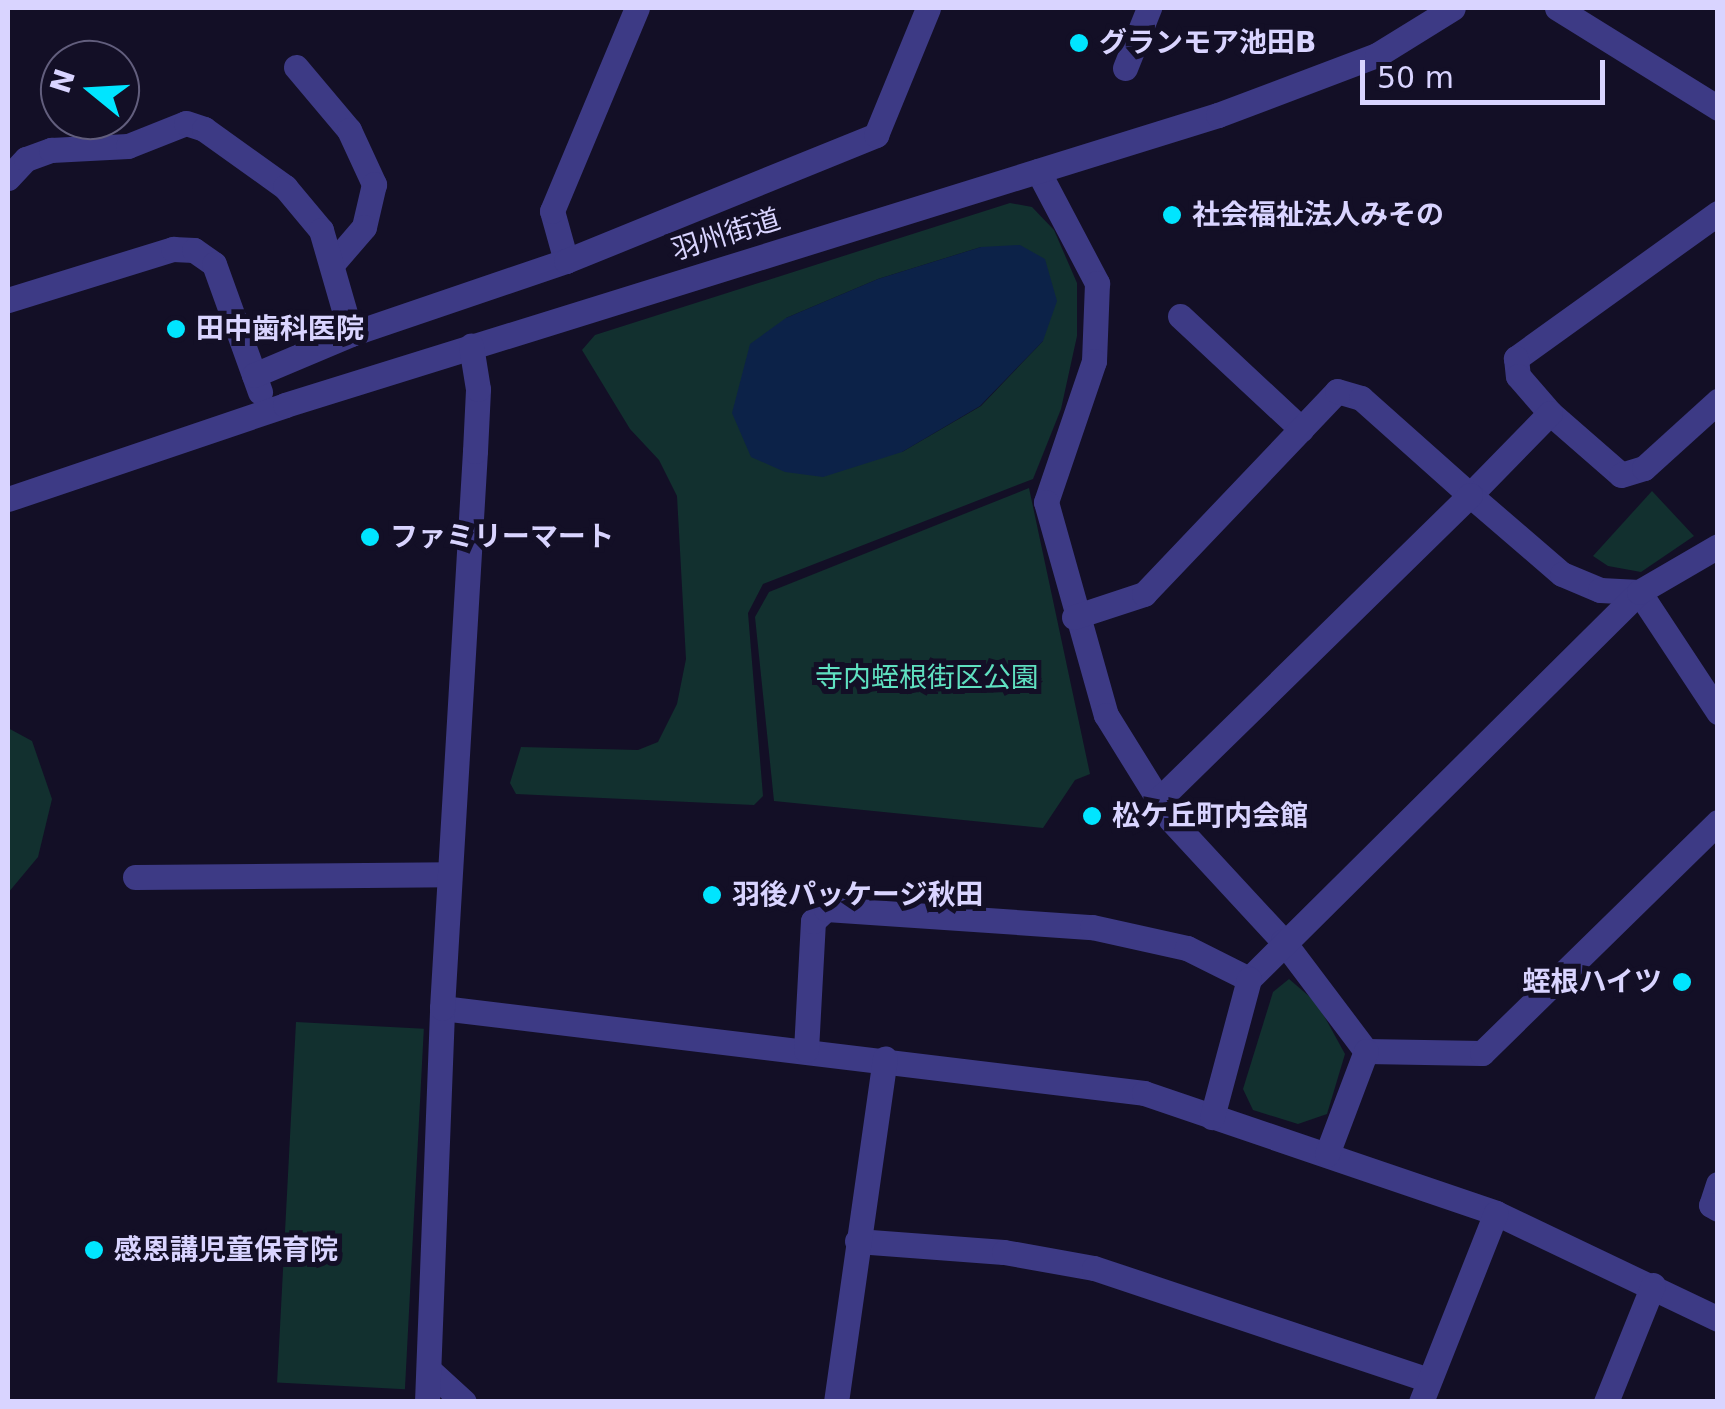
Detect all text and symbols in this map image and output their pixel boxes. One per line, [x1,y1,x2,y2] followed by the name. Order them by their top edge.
[1099,26,1316,60] place label: グランモア池田B
[1068,32,1090,54] marker: グランモア池田B
[40,40,140,140] north arrow
[1365,40,1610,102] scale bar
[1377,60,1454,95] text: 50 m
[44,65,82,97] text: N
[1192,198,1444,232] place label: 社会福祉法人みその
[668,203,784,267] street label: 羽州街道
[1161,204,1183,226] marker: 社会福祉法人みその
[196,312,364,346] place label: 田中歯科医院
[165,318,187,340] marker: 田中歯科医院
[390,520,614,554] place label: ファミリーマート
[359,526,381,548] marker: ファミリーマート
[815,661,1039,695] park label: 寺内蛭根街区公園
[1112,799,1308,833] place label: 松ケ丘町内会館
[1081,805,1103,827] marker: 松ケ丘町内会館
[732,878,984,912] place label: 羽後パッケージ秋田
[701,884,723,906] marker: 羽後パッケージ秋田
[1522,965,1662,999] place label: 蛭根ハイツ
[1671,971,1693,993] marker: 蛭根ハイツ
[114,1233,338,1267] place label: 感恩講児童保育院
[83,1239,105,1261] marker: 感恩講児童保育院

